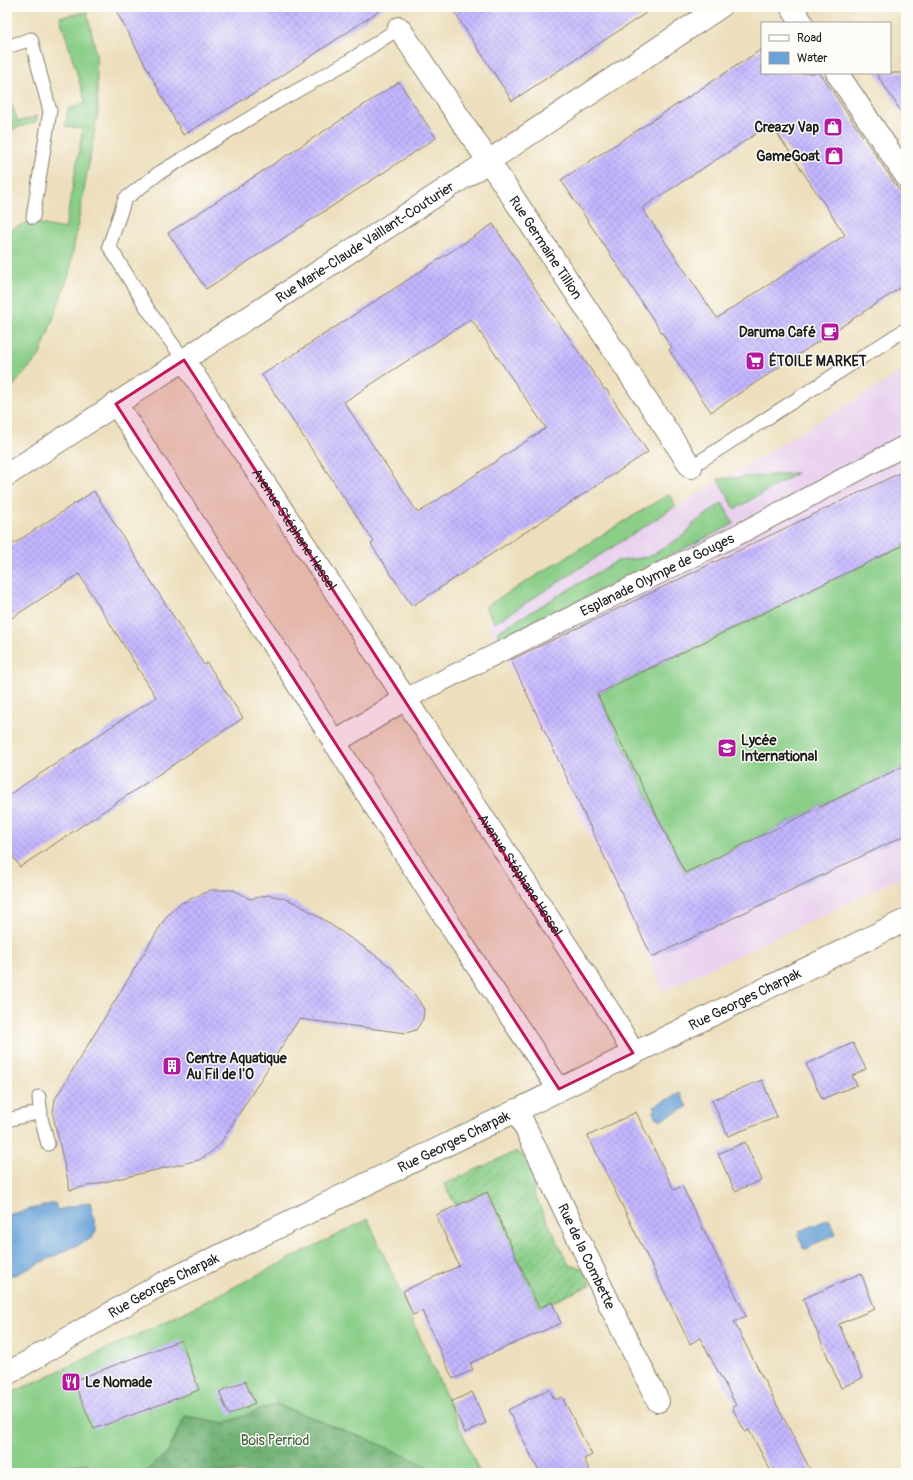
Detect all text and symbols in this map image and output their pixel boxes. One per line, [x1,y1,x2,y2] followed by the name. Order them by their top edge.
[761,22,891,74] legend
[797,31,822,46] text: Road
[797,51,828,66] text: Water
[822,116,844,138] shop icon: Creazy Vap
[754,119,819,136] place label: Creazy Vap
[823,145,845,167] shop icon: GameGoat
[756,148,820,165] place label: GameGoat
[272,178,457,306] street label: Rue Marie-Claude Vaillant-Couturier
[506,192,586,302] street label: Rue Germaine Tillion
[819,321,841,343] cafe icon: Daruma Café
[739,324,817,341] place label: Daruma Café
[744,350,766,372] supermarket icon: ÉTOILE MARKET
[769,352,867,370] place label: ÉTOILE MARKET
[248,465,341,593] street label: Avenue Stéphane Hessel
[577,529,737,620] street label: Esplanade Olympe de Gouges
[741,732,818,765] place label: Lycée International
[716,737,738,759] school or university icon: Lycée International
[474,811,566,939] street label: Avenue Stéphane Hessel
[686,964,804,1034] street label: Rue Georges Charpak
[186,1050,288,1083] place label: Centre Aquatique Au Fil de l'O
[161,1055,183,1077] building icon: Centre Aquatique Au Fil de l'O
[395,1107,513,1176] street label: Rue Georges Charpak
[554,1201,619,1312] street label: Rue de la Combette
[105,1249,222,1321] street label: Rue Georges Charpak
[60,1371,82,1393] restaurant icon: Le Nomade
[85,1374,153,1391] place label: Le Nomade
[241,1432,310,1449] park label: Bois Perriod

